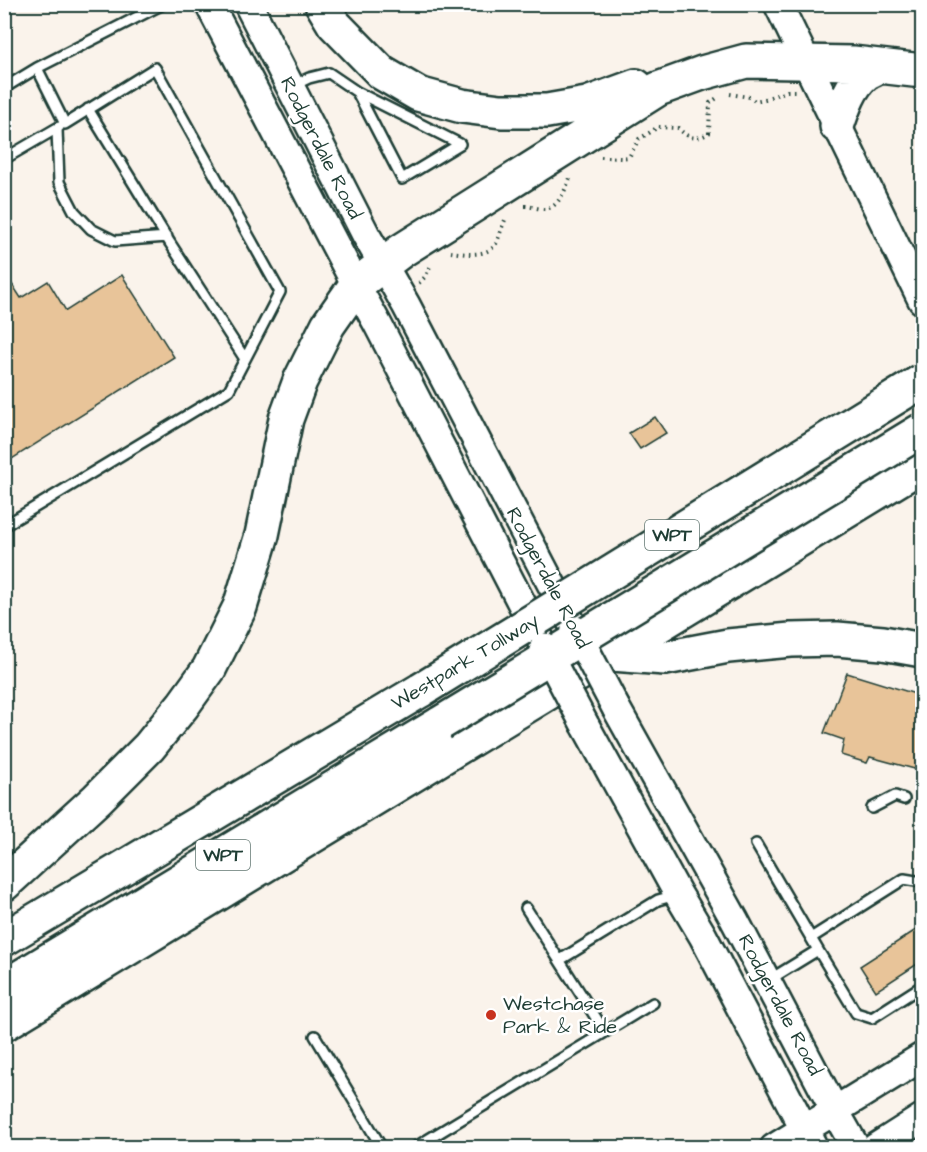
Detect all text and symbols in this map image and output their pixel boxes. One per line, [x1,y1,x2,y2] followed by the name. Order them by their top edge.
[272,72,369,224] street label: Rodgerdale Road
[498,502,597,654] street label: Rodgerdale Road
[645,520,699,550] road number: WPT
[386,607,545,718] street label: Westpark Tollway
[196,840,250,870] road number: WPT
[730,929,829,1081] street label: Rodgerdale Road
[503,990,617,1041] place label: Westchase Park & Ride
[484,1008,498,1022] marker: Westchase Park & Ride

